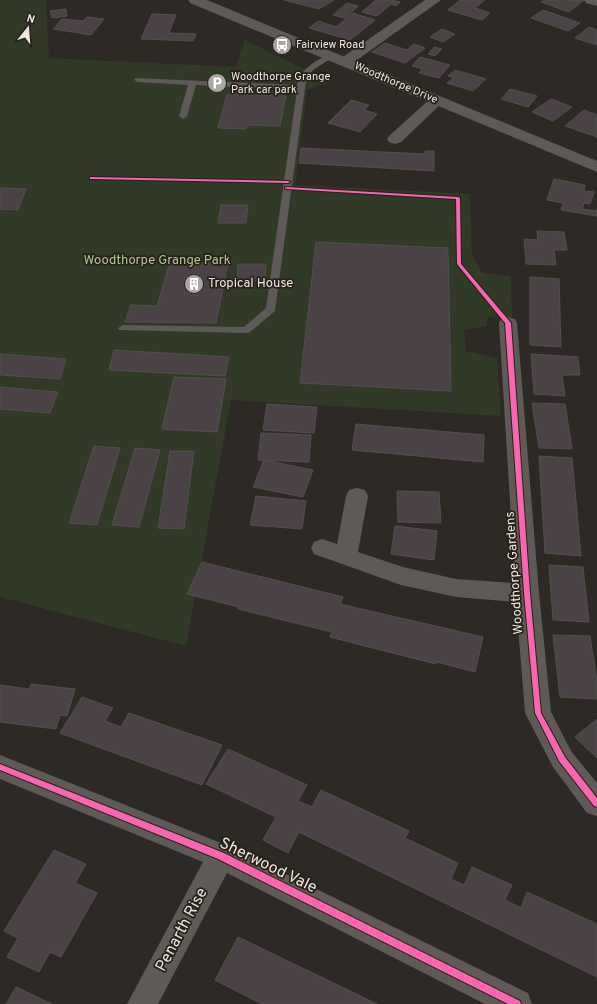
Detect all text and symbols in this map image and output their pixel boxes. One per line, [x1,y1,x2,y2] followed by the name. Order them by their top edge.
[8,8,48,48] north arrow
[25,12,36,27] text: N
[271,34,293,56] bus stop icon: Fairview Road
[296,38,364,52] place label: Fairview Road
[352,59,440,107] street label: Woodthorpe Drive
[231,70,330,97] place label: Woodthorpe Grange Park car park
[206,72,228,94] parking icon: Woodthorpe Grange Park car park
[83,253,231,269] park label: Woodthorpe Grange Park
[183,273,205,295] building icon: Tropical House
[208,276,293,292] place label: Tropical House
[503,511,527,635] street label: Woodthorpe Gardens
[216,834,320,898] street label: Sherwood Vale
[152,885,212,975] street label: Penarth Rise

